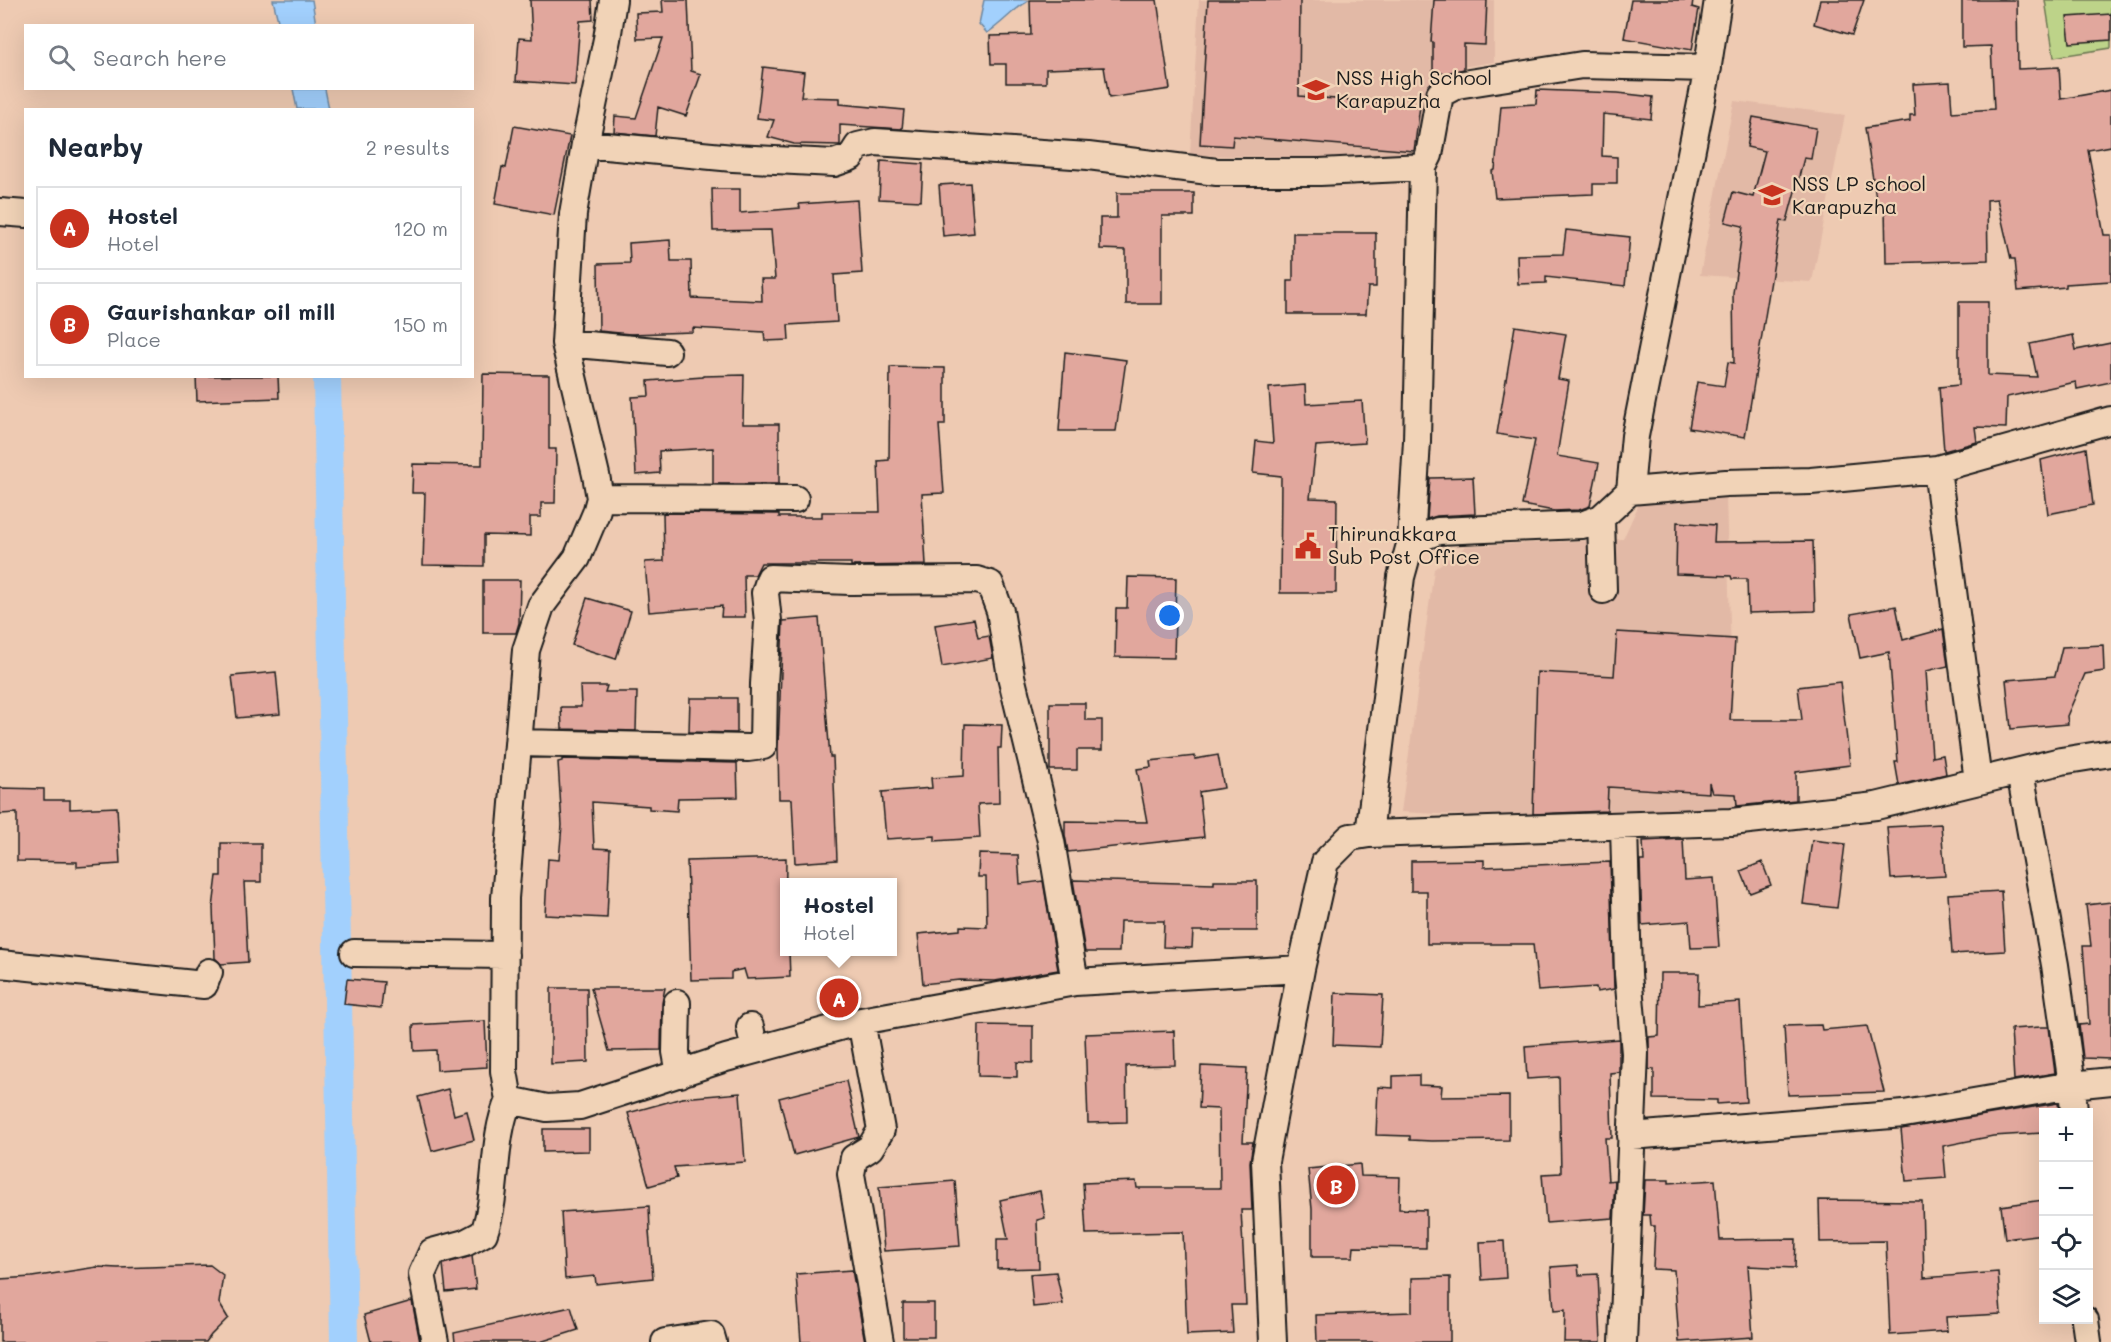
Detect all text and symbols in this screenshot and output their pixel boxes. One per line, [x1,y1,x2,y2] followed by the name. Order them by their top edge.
[24,24,474,90] search box
[45,41,78,74] icon: search
[93,43,227,72] text: Search here
[1336,64,1492,113] place label: NSS High School Karapuzha
[1301,75,1331,105] school or university icon: NSS High School Karapuzha
[48,130,143,164] text: Nearby
[366,134,450,160] text: 2 results
[1792,170,1926,219] place label: NSS LP school Karapuzha
[1757,180,1787,210] school or university icon: NSS LP school Karapuzha
[107,201,178,230] text: Hostel
[63,215,76,241] text: A
[393,215,448,241] text: 120 m
[107,230,159,256] text: Hotel
[107,297,335,326] text: Gaurishankar oil mill
[63,311,76,337] text: B
[393,311,448,337] text: 150 m
[107,326,161,352] text: Place
[1328,520,1480,569] place label: Thirunakkara Sub Post Office
[1293,531,1323,561] public building icon: Thirunakkara Sub Post Office
[1155,601,1184,630] your location
[780,878,897,956] popup
[803,890,874,919] text: Hostel
[803,919,855,945] text: Hotel
[820,976,858,1020] pin: A
[2039,1108,2093,1324] map controls
[2039,1108,2093,1162] button: +
[1316,1162,1356,1208] pin: B
[2039,1162,2093,1216] button: −
[2039,1216,2093,1270] button: locate
[2039,1270,2093,1324] button: layers

